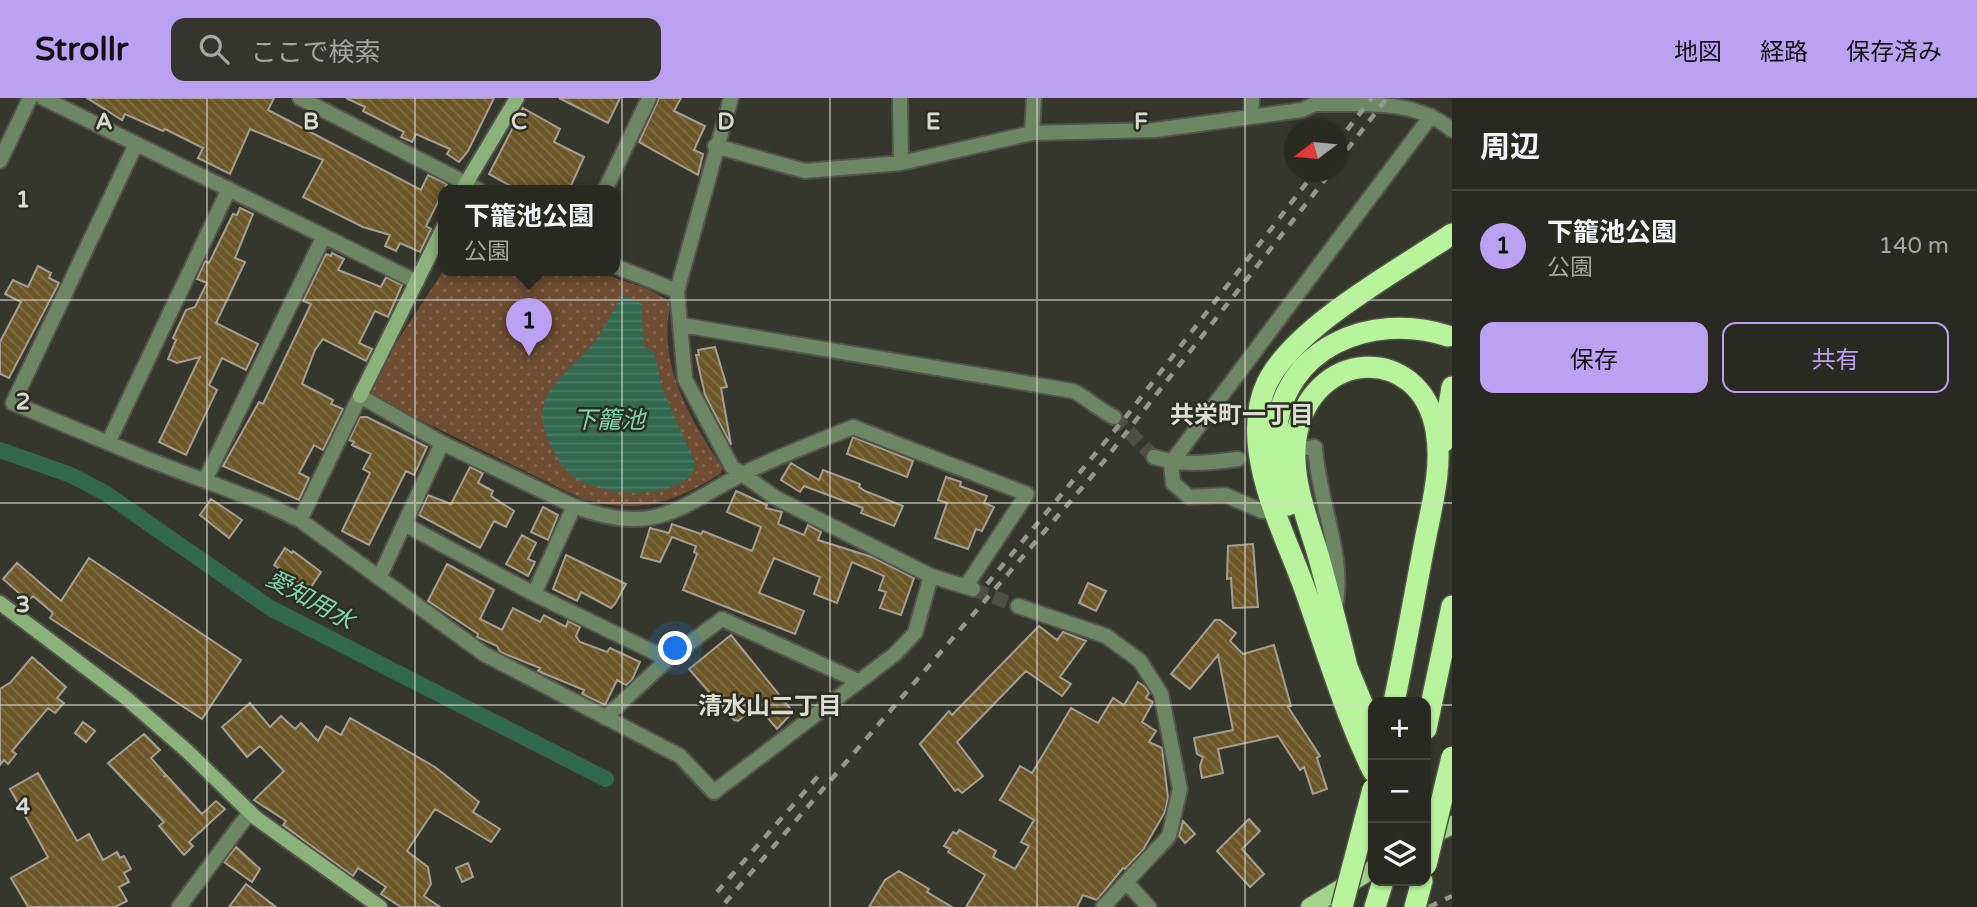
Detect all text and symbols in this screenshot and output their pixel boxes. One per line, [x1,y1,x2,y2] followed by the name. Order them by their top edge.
[171,18,661,81] search box
[35,30,129,69] text: Strollr
[195,30,233,68] icon: search
[251,37,381,68] text: ここで検索
[1674,38,1722,67] text: 地図
[1760,38,1808,67] text: 経路
[1846,38,1942,67] text: 保存済み
[95,108,113,136] text: A
[303,108,319,136] text: B
[511,108,527,136] text: C
[717,108,735,136] text: D
[926,108,940,136] text: E
[1134,108,1148,136] text: F
[1284,119,1347,182] north arrow
[1480,129,1540,166] text: 周辺
[438,185,620,276] popup
[16,186,30,214] text: 1
[464,201,594,232] text: 下籠池公園
[1547,217,1677,248] text: 下籠池公園
[1496,232,1510,260] text: 1
[1879,232,1949,260] text: 140 m
[464,238,510,266] text: 公園
[1547,254,1593,282] text: 公園
[506,298,552,356] pin: 1
[1480,322,1708,393] button: 保存
[1722,322,1949,393] button: 共有
[16,388,30,416] text: 2
[1170,401,1314,430] district label: 共栄町一丁目
[573,406,647,435] water label: 下籠池
[261,564,362,637] water label: 愛知用水
[16,591,30,619] text: 3
[658,631,692,665] your location
[698,692,842,721] district label: 清水山二丁目
[1368,697,1431,886] map controls
[1368,697,1431,760] button: +
[1368,760,1431,823] button: −
[16,793,31,821] text: 4
[1368,823,1431,886] button: layers

